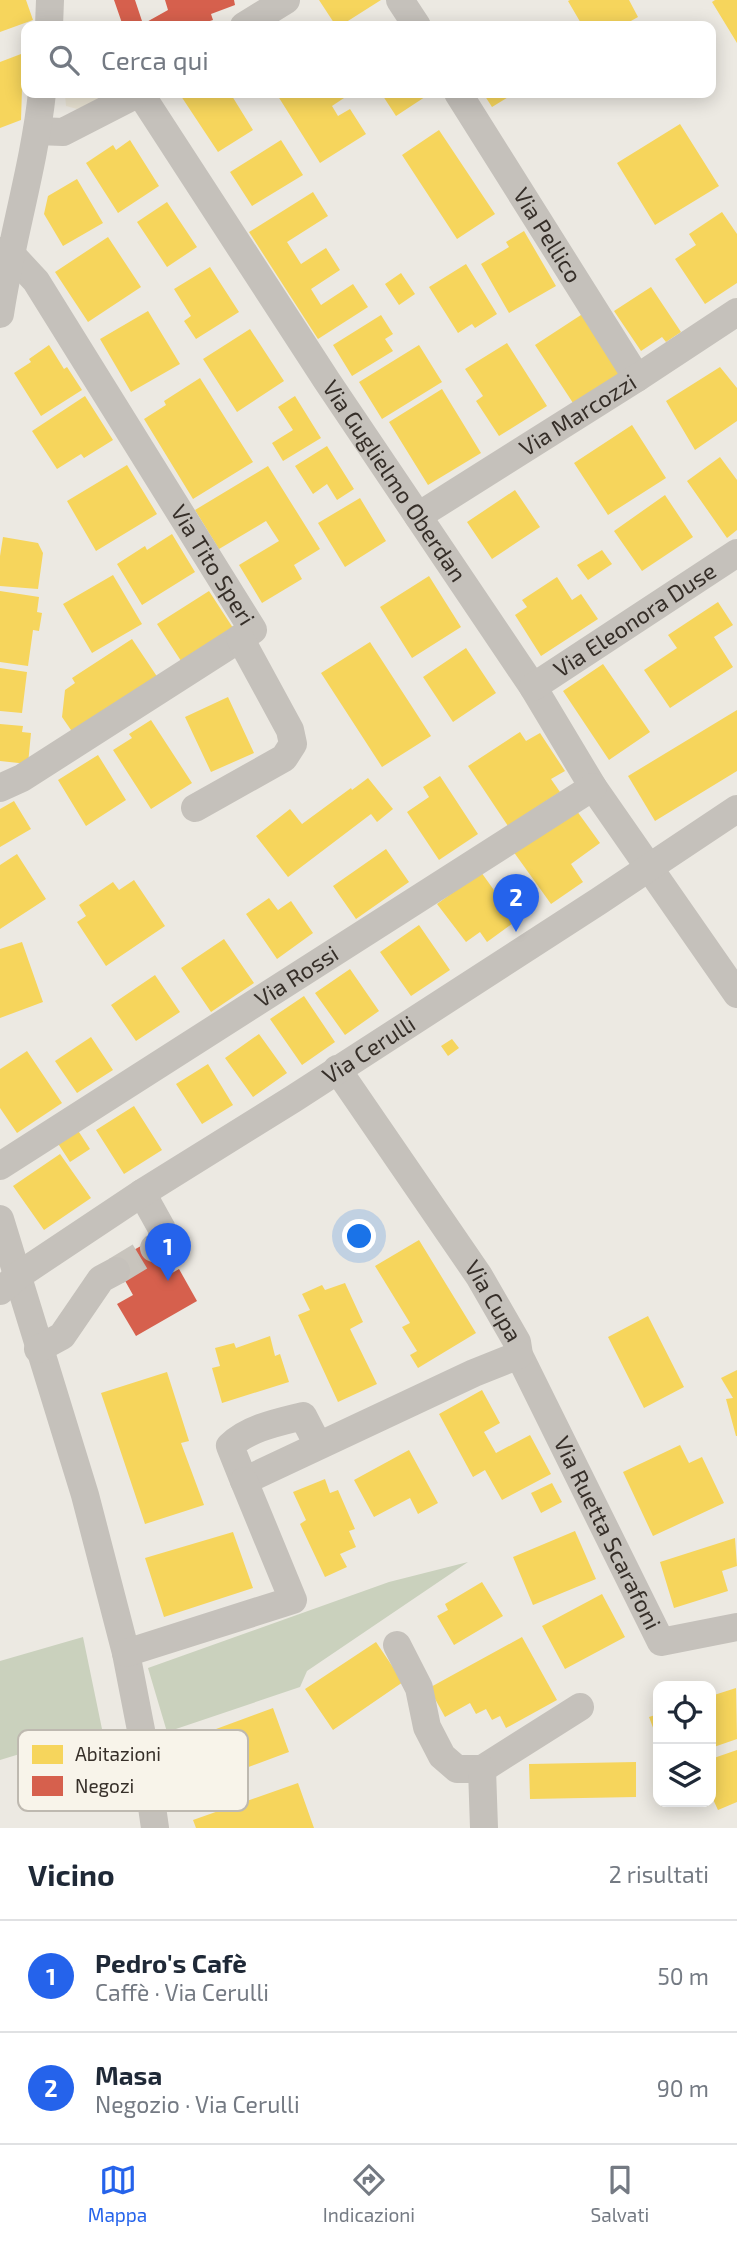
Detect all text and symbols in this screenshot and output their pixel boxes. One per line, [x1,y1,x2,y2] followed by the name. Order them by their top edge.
[21,21,716,98] search box
[45,41,83,79] icon: search
[101,44,209,75] text: Cerca qui
[508,182,588,287] street label: Via Pellico
[514,367,641,462] street label: Via Marcozzi
[317,374,473,587] street label: Via Guglielmo Oberdan
[166,499,261,630] street label: Via Tito Speri
[548,556,721,683] street label: Via Eleonora Duse
[493,874,539,932] pin: 2
[249,939,343,1013] street label: Via Rossi
[317,1009,420,1089] street label: Via Cerulli
[342,1219,376,1253] your location
[145,1223,191,1281] pin: 1
[459,1254,529,1346] street label: Via Cupa
[548,1431,668,1634] street label: Via Ruetta Scarafoni
[653,1681,716,1807] map controls
[653,1681,716,1744] button: locate
[18,1730,248,1811] legend
[75,1742,161,1765] text: Abitazioni
[653,1744,716,1807] button: layers
[75,1774,134,1797] text: Negozi
[28,1856,115,1892] text: Vicino
[609,1860,709,1888] text: 2 risultati
[95,1947,247,1978] text: Pedro's Cafè
[46,1962,56,1990] text: 1
[658,1962,709,1990] text: 50 m
[95,1978,269,2006] text: Caffè · Via Cerulli
[95,2059,162,2090] text: Masa
[44,2074,58,2102] text: 2
[657,2074,709,2102] text: 90 m
[95,2090,300,2118] text: Negozio · Via Cerulli
[88,2161,147,2226] tab: Mappa
[323,2161,415,2226] tab: Indicazioni
[591,2161,649,2226] tab: Salvati

